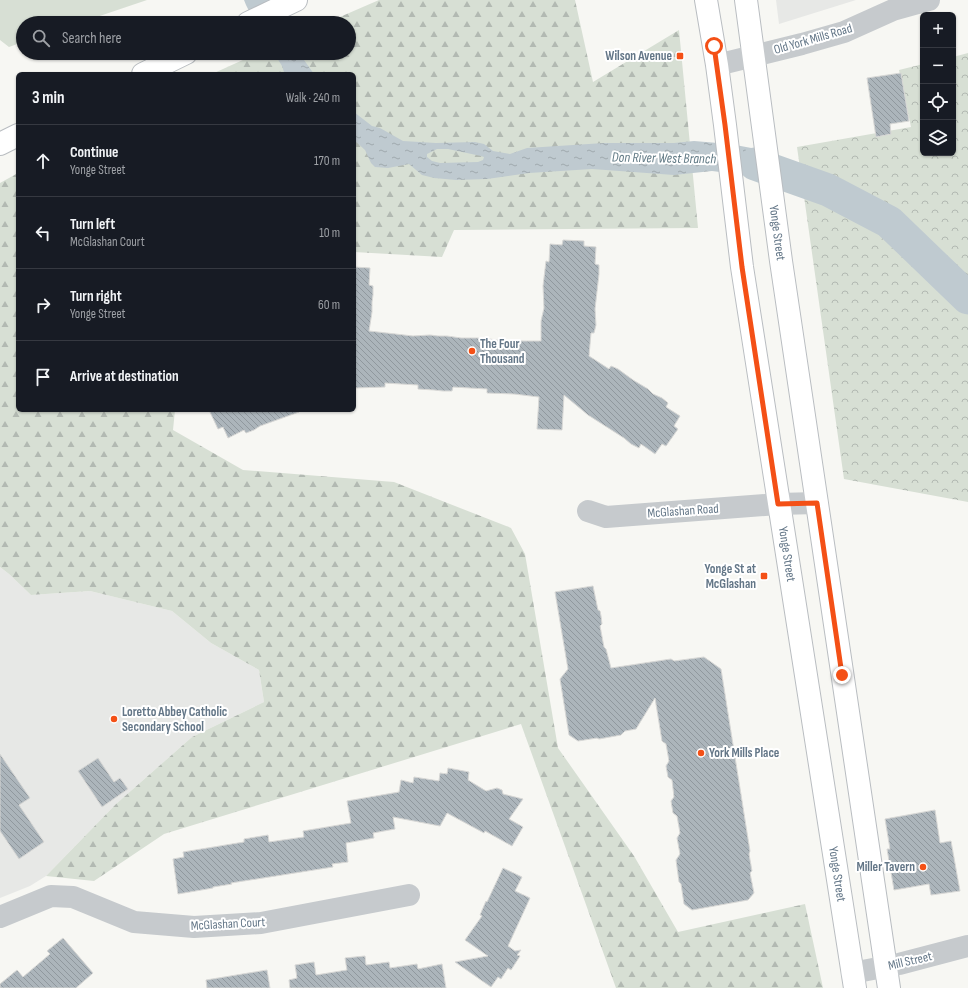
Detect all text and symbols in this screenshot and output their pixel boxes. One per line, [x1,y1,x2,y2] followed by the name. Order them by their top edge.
[920,12,956,156] map controls
[920,12,956,48] button: +
[16,16,356,60] search box
[772,20,854,58] street label: Old York Mills Road
[30,27,52,49] icon: search
[62,29,122,48] text: Search here
[705,37,723,55] route start
[605,48,672,64] place label: Wilson Avenue
[920,48,956,84] button: −
[675,51,685,61] marker: Wilson Avenue
[920,84,956,120] button: locate
[32,88,65,108] text: 3 min
[286,90,340,106] text: Walk · 240 m
[920,120,956,156] button: layers
[70,143,119,162] text: Continue
[612,149,716,167] water label: Don River West Branch
[32,150,54,172] icon: ahead
[314,153,340,169] text: 170 m
[70,162,126,178] text: Yonge Street
[766,204,789,262] street label: Yonge Street
[70,215,115,234] text: Turn left
[32,222,54,244] icon: left
[319,225,340,241] text: 10 m
[70,234,145,250] text: McGlashan Court
[70,287,122,306] text: Turn right
[32,294,54,316] icon: right
[318,297,340,313] text: 60 m
[70,306,126,322] text: Yonge Street
[480,336,525,367] place label: The Four Thousand
[467,346,477,356] marker: The Four Thousand
[32,366,54,388] icon: arrive
[70,367,179,386] text: Arrive at destination
[647,501,719,521] street label: McGlashan Road
[775,525,799,583] street label: Yonge Street
[705,561,757,592] place label: Yonge St at McGlashan
[759,571,769,581] marker: Yonge St at McGlashan
[833,666,851,684] route end
[122,704,228,735] place label: Loretto Abbey Catholic Secondary School
[109,714,119,724] marker: Loretto Abbey Catholic Secondary School
[709,745,780,761] place label: York Mills Place
[696,748,706,758] marker: York Mills Place
[825,845,849,903] street label: Yonge Street
[856,859,915,875] place label: Miller Tavern
[918,862,928,872] marker: Miller Tavern
[190,914,266,934] street label: McGlashan Court
[887,948,933,974] street label: Mill Street

